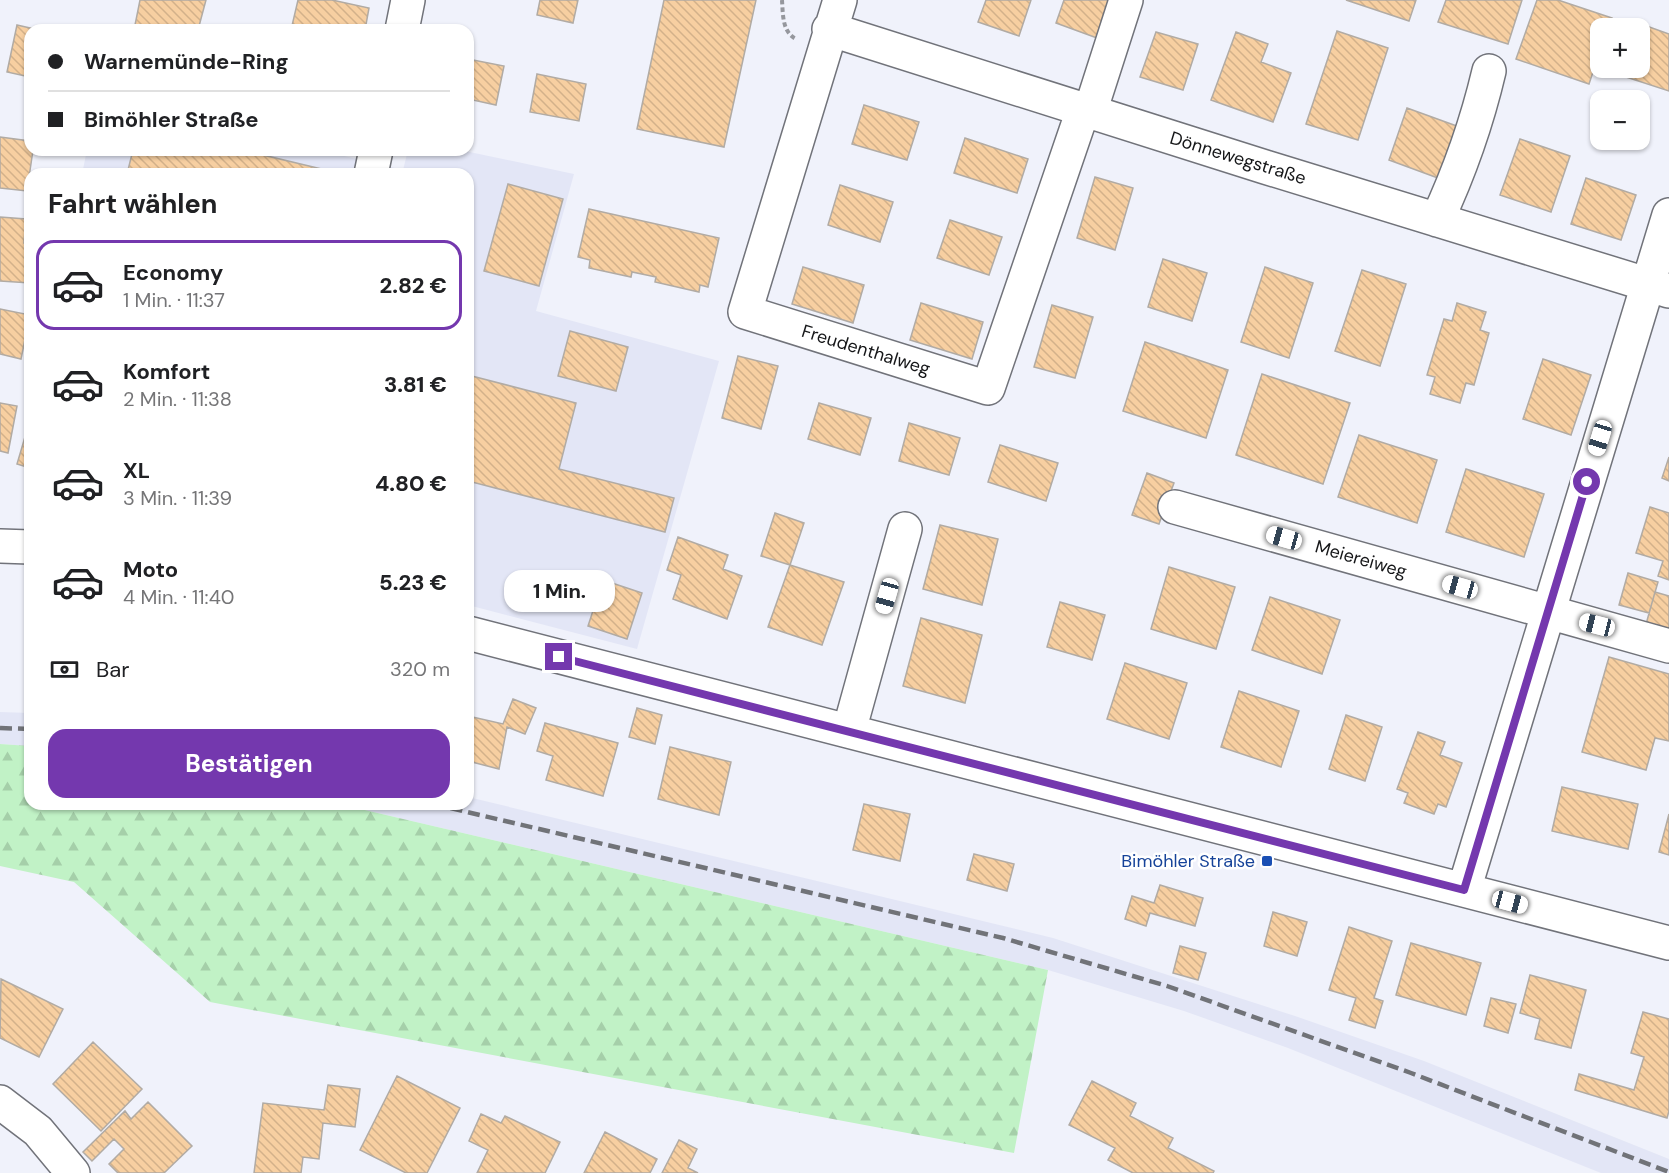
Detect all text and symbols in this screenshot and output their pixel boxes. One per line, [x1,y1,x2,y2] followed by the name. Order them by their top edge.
[1590,18,1650,150] map controls
[1590,18,1650,78] button: +
[84,47,289,76] text: Warnemünde-Ring
[1590,90,1650,150] button: −
[84,105,259,134] text: Bimöhler Straße
[1167,126,1309,190] street label: Dönnewegstraße
[48,186,218,221] text: Fahrt wählen
[51,258,105,312] icon: car
[123,258,223,287] text: Economy
[380,271,447,300] text: 2.82 €
[123,287,225,313] text: 1 Min. · 11:37
[799,319,933,381] street label: Freudenthalweg
[51,357,105,411] icon: car
[123,357,210,386] text: Komfort
[384,370,447,399] text: 3.81 €
[123,386,232,412] text: 2 Min. · 11:38
[1586,418,1614,458] car
[51,456,105,510] icon: car
[123,456,150,485] text: XL
[1573,468,1600,495] route start
[375,469,447,498] text: 4.80 €
[123,485,232,511] text: 3 Min. · 11:39
[1264,524,1304,552] car
[1312,534,1410,584] street label: Meiereiweg
[51,555,105,609] icon: car
[123,555,178,584] text: Moto
[379,568,447,597] text: 5.23 €
[504,570,614,612] callout: 1 Min.
[1440,573,1480,601] car
[873,576,901,616] car
[533,578,586,604] text: 1 Min.
[123,584,234,610] text: 4 Min. · 11:40
[1577,612,1617,638] car
[545,643,572,670] route end
[48,653,81,686] icon: cash
[96,655,129,684] text: Bar
[390,656,450,682] text: 320 m
[48,729,450,798] button: Bestätigen
[1121,849,1255,873] place label: Bimöhler Straße
[1260,854,1274,868] marker: Bimöhler Straße
[1490,889,1530,915] car

